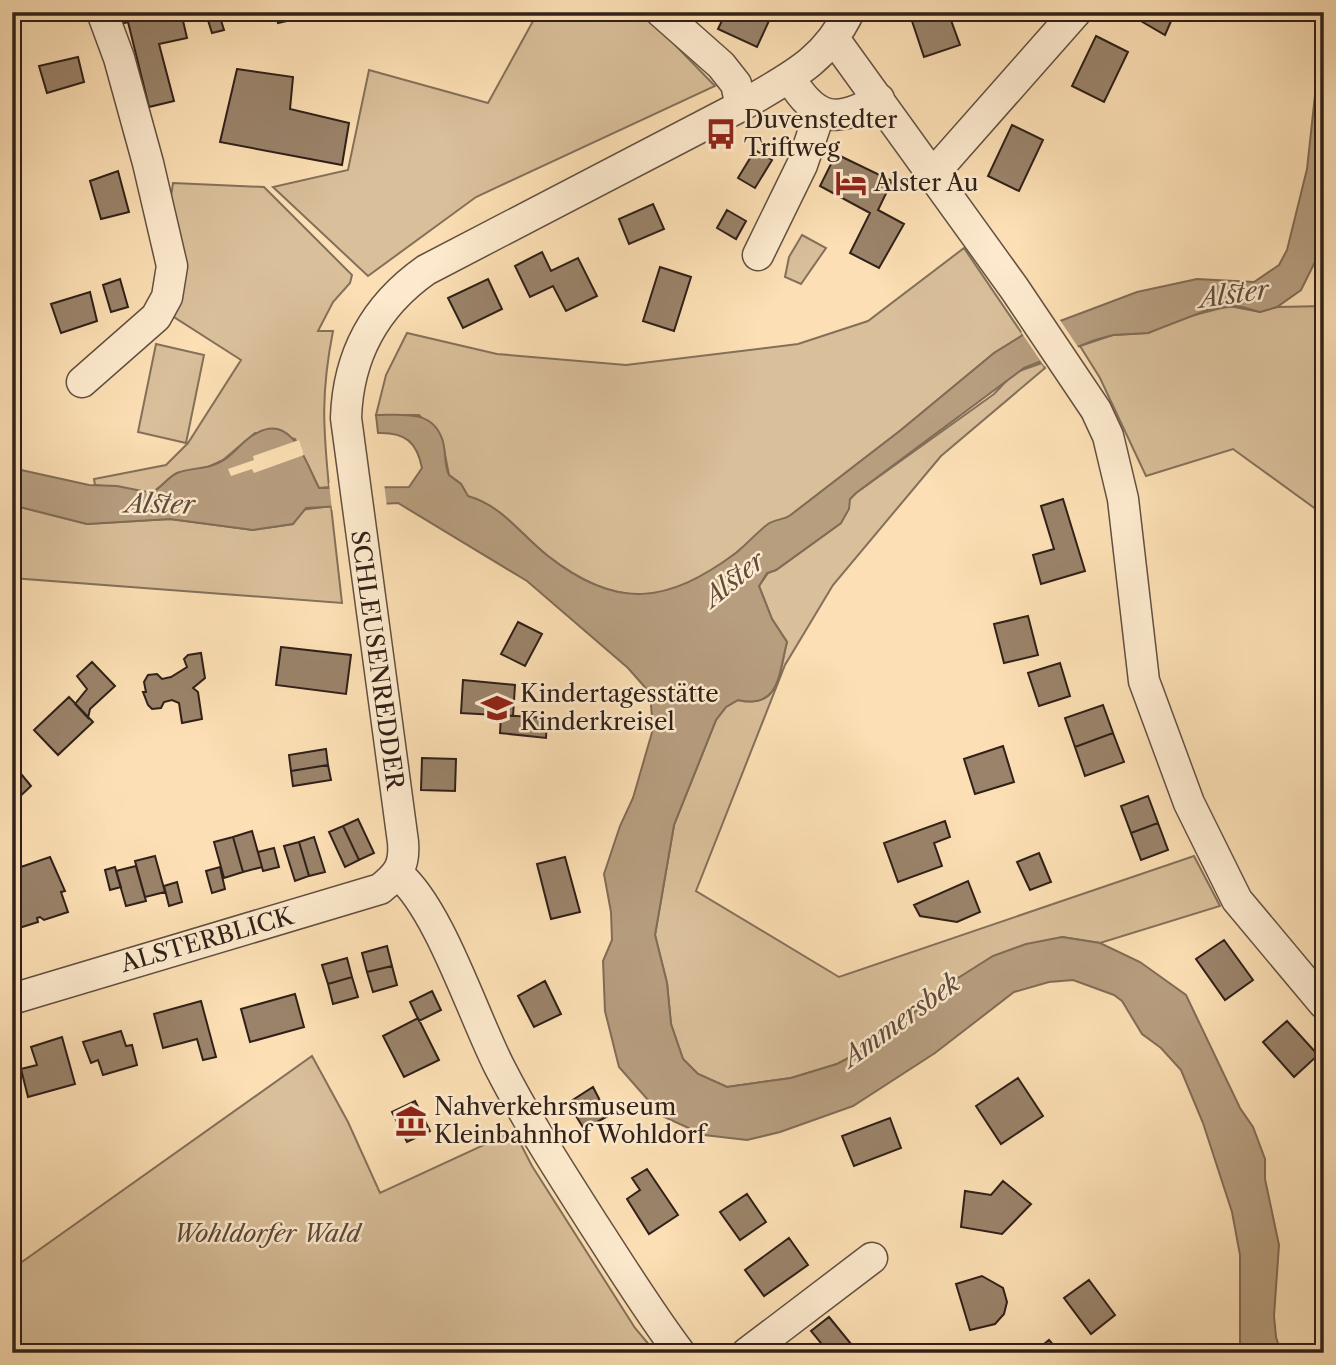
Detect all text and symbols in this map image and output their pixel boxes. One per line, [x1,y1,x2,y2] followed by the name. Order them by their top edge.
[744,105,898,162] place label: Duvenstedter Triftweg
[704,117,738,151] bus stop icon: Duvenstedter Triftweg
[834,166,868,200] hotel icon: Alster Au
[873,168,979,197] place label: Alster Au
[1193,273,1273,315] water label: Alster
[121,487,197,521] water label: Alster
[345,528,410,793] street label: SCHLEUSENREDDER
[694,543,773,616] water label: Alster
[520,679,719,736] place label: Kindertagesstätte Kinderkreisel
[480,691,514,725] school or university icon: Kindertagesstätte Kinderkreisel
[116,901,298,978] street label: ALSTERBLICK
[833,966,966,1076] water label: Ammersbek
[434,1092,708,1149] place label: Nahverkehrsmuseum Kleinbahnhof Wohldorf
[394,1104,428,1138] museum icon: Nahverkehrsmuseum Kleinbahnhof Wohldorf
[173,1219,363,1248] park label: Wohldorfer Wald

